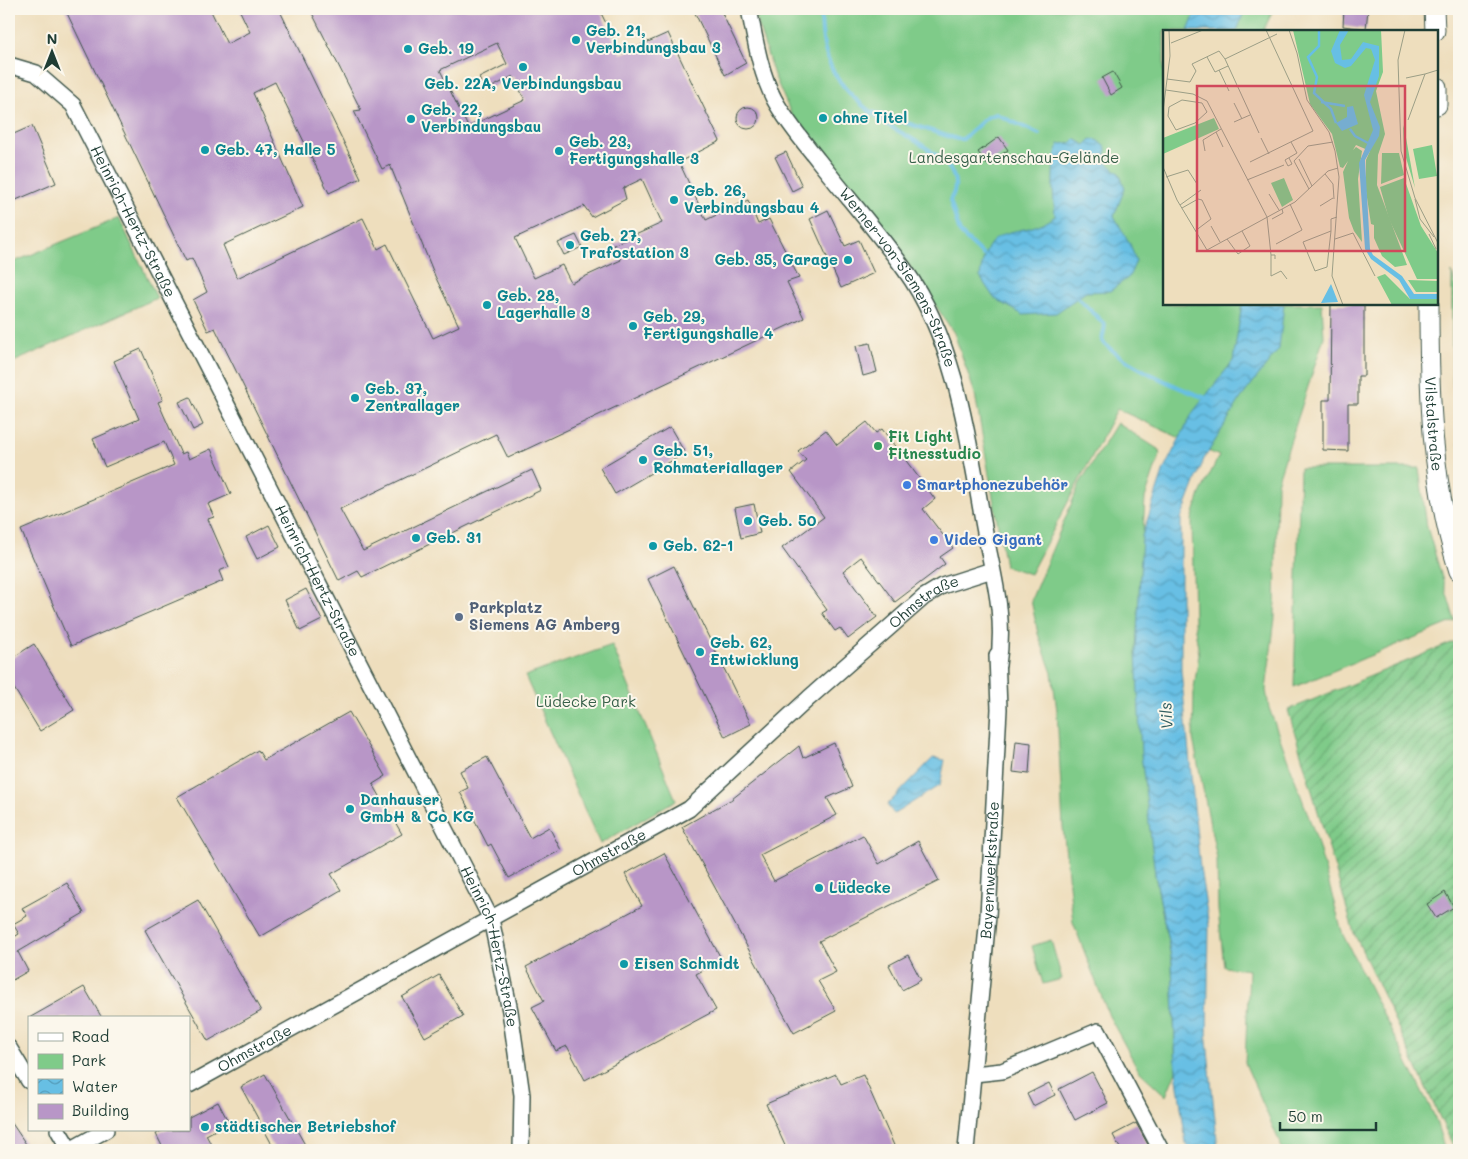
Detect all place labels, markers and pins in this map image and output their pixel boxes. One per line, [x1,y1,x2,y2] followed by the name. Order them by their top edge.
[586,20,721,57] place label: Geb. 21, Verbindungsbau 3
[570,34,582,46] marker: Geb. 21, Verbindungsbau 3
[418,38,474,58] place label: Geb. 19
[402,43,414,55] marker: Geb. 19
[517,61,529,73] marker: Geb. 22A, Verbindungsbau
[424,73,622,93] place label: Geb. 22A, Verbindungsbau
[421,99,541,136] place label: Geb. 22, Verbindungsbau
[833,107,907,127] place label: ohne Titel
[817,112,829,124] marker: ohne Titel
[405,113,417,125] marker: Geb. 22, Verbindungsbau
[569,131,699,168] place label: Geb. 23, Fertigungshalle 3
[215,139,336,159] place label: Geb. 47, Halle 5
[199,144,211,156] marker: Geb. 47, Halle 5
[553,145,565,157] marker: Geb. 23, Fertigungshalle 3
[684,180,820,217] place label: Geb. 26, Verbindungsbau 4
[668,194,680,206] marker: Geb. 26, Verbindungsbau 4
[580,225,689,262] place label: Geb. 27, Trafostation 3
[564,239,576,251] marker: Geb. 27, Trafostation 3
[715,249,838,269] place label: Geb. 35, Garage
[842,254,854,266] marker: Geb. 35, Garage
[497,285,590,322] place label: Geb. 28, Lagerhalle 3
[481,299,493,311] marker: Geb. 28, Lagerhalle 3
[643,306,774,343] place label: Geb. 29, Fertigungshalle 4
[627,320,639,332] marker: Geb. 29, Fertigungshalle 4
[365,378,460,415] place label: Geb. 37, Zentrallager
[349,392,361,404] marker: Geb. 37, Zentrallager
[888,426,981,463] place label: Fit Light Fitnesstudio
[653,440,783,477] place label: Geb. 51, Rohmateriallager
[872,440,884,452] marker: Fit Light Fitnesstudio
[637,454,649,466] marker: Geb. 51, Rohmateriallager
[917,474,1068,494] place label: Smartphonezubehör
[901,479,913,491] marker: Smartphonezubehör
[758,510,817,530] place label: Geb. 50
[742,515,754,527] marker: Geb. 50
[426,527,482,547] place label: Geb. 31
[944,529,1042,549] place label: Video Gigant
[410,532,422,544] marker: Geb. 31
[928,534,940,546] marker: Video Gigant
[663,535,734,555] place label: Geb. 62-1
[647,540,659,552] marker: Geb. 62-1
[469,597,620,634] place label: Parkplatz Siemens AG Amberg
[453,611,465,623] marker: Parkplatz Siemens AG Amberg
[710,632,799,669] place label: Geb. 62, Entwicklung
[694,646,706,658] marker: Geb. 62, Entwicklung
[360,789,475,826] place label: Danhauser GmbH & Co KG
[344,803,356,815] marker: Danhauser GmbH & Co KG
[829,877,891,897] place label: Lüdecke
[813,882,825,894] marker: Lüdecke
[634,953,740,973] place label: Eisen Schmidt
[618,958,630,970] marker: Eisen Schmidt
[215,1116,397,1136] place label: städtischer Betriebshof
[199,1121,211,1133] marker: städtischer Betriebshof

